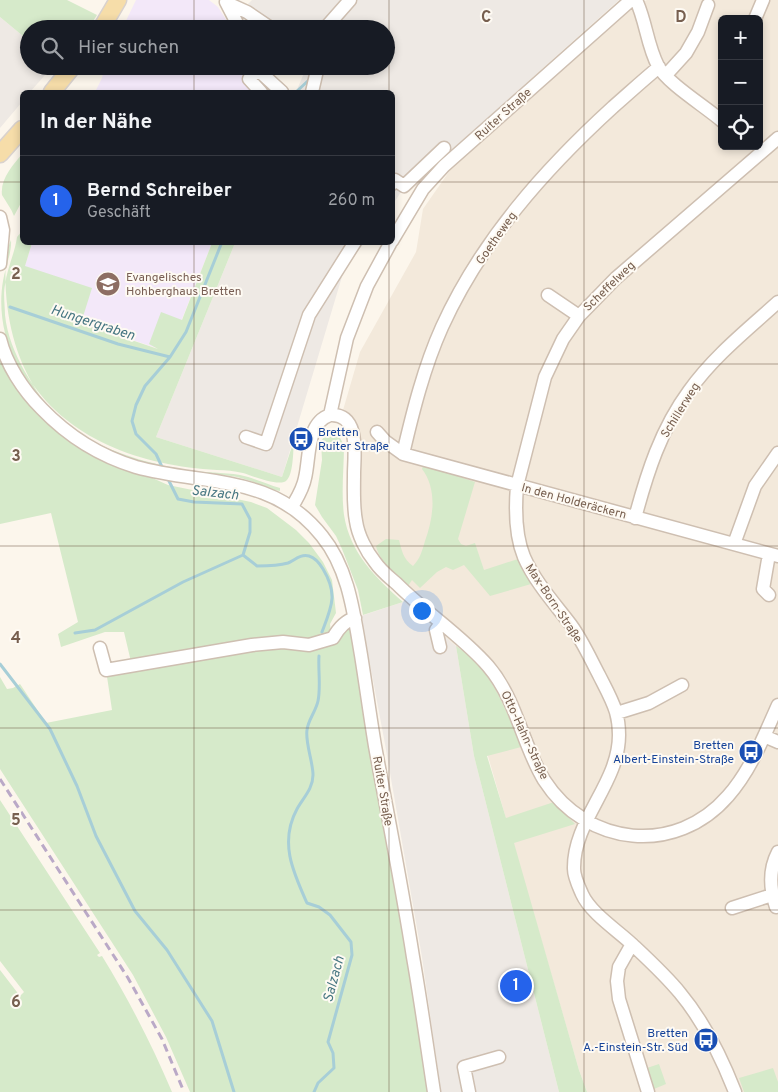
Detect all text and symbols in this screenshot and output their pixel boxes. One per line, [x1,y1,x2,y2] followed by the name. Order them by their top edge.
[481,8,491,28] text: C
[675,8,687,28] text: D
[718,15,763,150] map controls
[718,15,763,60] button: +
[20,20,395,75] search box
[38,34,66,62] icon: search
[78,36,179,60] text: Hier suchen
[718,60,763,105] button: −
[472,85,535,144] street label: Ruiter Straße
[718,105,763,150] button: locate
[40,109,152,136] text: In der Nähe
[87,179,232,203] text: Bernd Schreiber
[53,191,59,211] text: 1
[328,191,375,211] text: 260 m
[87,203,151,223] text: Geschäft
[473,209,521,268] street label: Goetheweg
[580,258,639,315] street label: Scheffelweg
[11,265,21,285] text: 2
[126,270,242,300] place label: Evangelisches Hohberghaus Bretten
[95,271,121,297] school or university icon: Evangelisches Hohberghaus Bretten
[48,302,137,345] water label: Hungergraben
[658,380,704,441] street label: Schillerweg
[318,425,389,455] place label: Bretten Ruiter Straße
[288,426,314,452] bus stop icon: Bretten Ruiter Straße
[11,447,21,467] text: 3
[519,480,628,524] street label: In den Holderäckern
[190,483,240,504] water label: Salzach
[521,561,585,646] street label: Max-Born-Straße
[409,598,435,624] your location
[11,629,21,649] text: 4
[496,688,552,783] street label: Otto-Hahn-Straße
[613,738,734,768] place label: Bretten Albert-Einstein-Straße
[738,739,764,765] bus stop icon: Bretten Albert-Einstein-Straße
[368,755,396,828] street label: Ruiter Straße
[11,811,21,831] text: 5
[320,954,349,1004] water label: Salzach
[500,967,532,1005] pin: 1
[11,993,21,1013] text: 6
[583,1026,688,1056] place label: Bretten A.-Einstein-Str. Süd
[693,1027,719,1053] bus stop icon: Bretten A.-Einstein-Str. Süd

